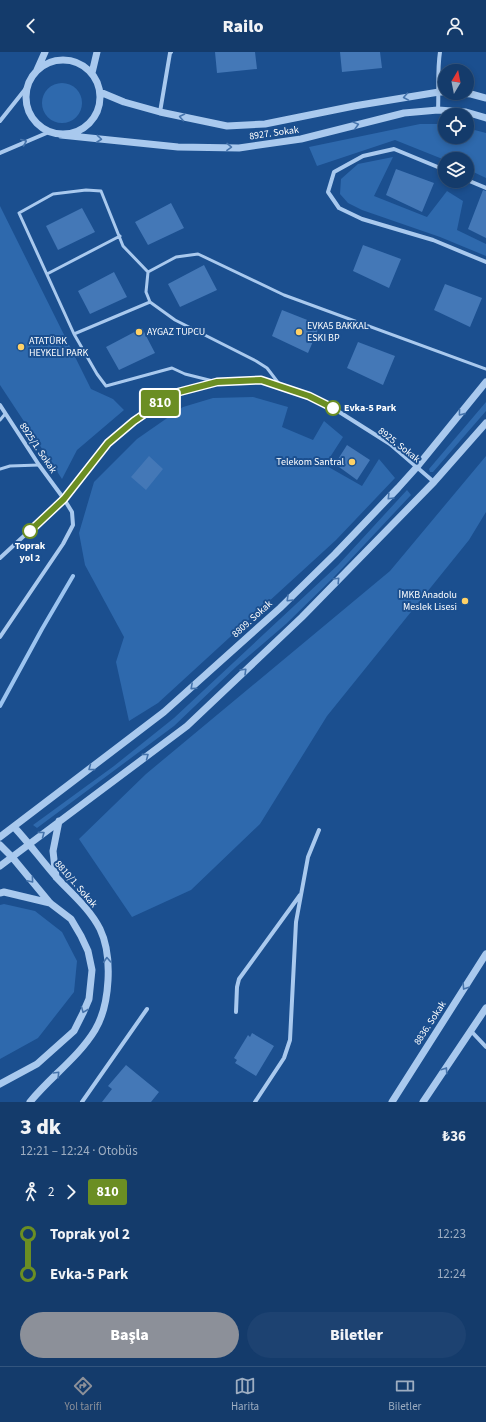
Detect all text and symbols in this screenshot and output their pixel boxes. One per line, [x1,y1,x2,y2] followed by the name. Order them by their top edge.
[223,14,263,39] text: Railo
[20,15,42,37] icon: back
[444,15,466,37] icon: person
[438,64,474,100] north arrow
[438,64,474,188] map controls
[403,92,410,101] one-way arrow
[438,108,474,144] button: locate
[179,113,185,122] one-way arrow
[353,121,360,129] one-way arrow
[248,123,300,143] street label: 8927. Sokak
[96,134,102,143] one-way arrow
[21,139,28,147] one-way arrow
[226,143,232,152] one-way arrow
[438,152,474,188] button: layers
[307,319,369,345] place label: EVKA5 BAKKAL ESKI BP
[147,325,205,339] place label: AYGAZ TUPCU
[134,327,144,337] marker: AYGAZ TUPCU
[294,327,304,337] marker: EVKA5 BAKKAL ESKI BP
[29,334,88,360] place label: ATATÜRK HEYKELİ PARK
[16,342,26,352] marker: ATATÜRK HEYKELİ PARK
[137,390,183,416] line badge: 810
[149,393,171,413] text: 810
[325,400,341,416] marker: Evka-5 Park
[344,401,397,415] place label: Evka-5 Park
[459,408,466,415] one-way arrow
[16,420,60,476] street label: 8925/1. Sokak
[375,424,423,466] street label: 8925. Sokak
[276,455,344,469] place label: Telekom Santral
[347,457,357,467] marker: Telekom Santral
[387,492,394,500] one-way arrow
[22,523,38,539] marker: Toprak yol 2
[15,539,46,565] place label: Toprak yol 2
[332,577,340,585] one-way arrow
[399,588,457,614] place label: İMKB Anadolu Meslek Lisesi
[286,594,294,602] one-way arrow
[460,596,470,606] marker: İMKB Anadolu Meslek Lisesi
[229,597,275,641] street label: 8809. Sokak
[239,669,247,676] one-way arrow
[190,682,197,689] one-way arrow
[142,754,149,761] one-way arrow
[89,763,96,770] one-way arrow
[38,831,45,839] one-way arrow
[52,857,100,911] street label: 8810/1. Sokak
[26,876,33,883] one-way arrow
[102,957,111,963] one-way arrow
[462,983,470,990] one-way arrow
[411,998,450,1048] street label: 8836. Sokak
[81,1006,89,1014] one-way arrow
[440,1067,447,1074] one-way arrow
[52,1071,60,1079] one-way arrow
[20,1111,61,1143] text: 3 dk
[442,1126,466,1147] text: ₺36
[20,1142,138,1160] text: 12:21 – 12:24 · Otobüs
[20,1181,42,1203] icon: walk
[60,1181,82,1203] icon: forward
[96,1182,119,1202] text: 810
[48,1183,54,1201] text: 2
[50,1224,130,1245] text: Toprak yol 2
[437,1225,466,1243] text: 12:23
[50,1264,128,1285] text: Evka-5 Park
[437,1265,466,1283] text: 12:24
[20,1312,239,1358] button: Başla
[247,1312,466,1358] button: Biletler
[65,1375,102,1414] tab: Yol tarifi
[231,1375,259,1414] tab: Harita
[388,1375,421,1414] tab: Biletler

